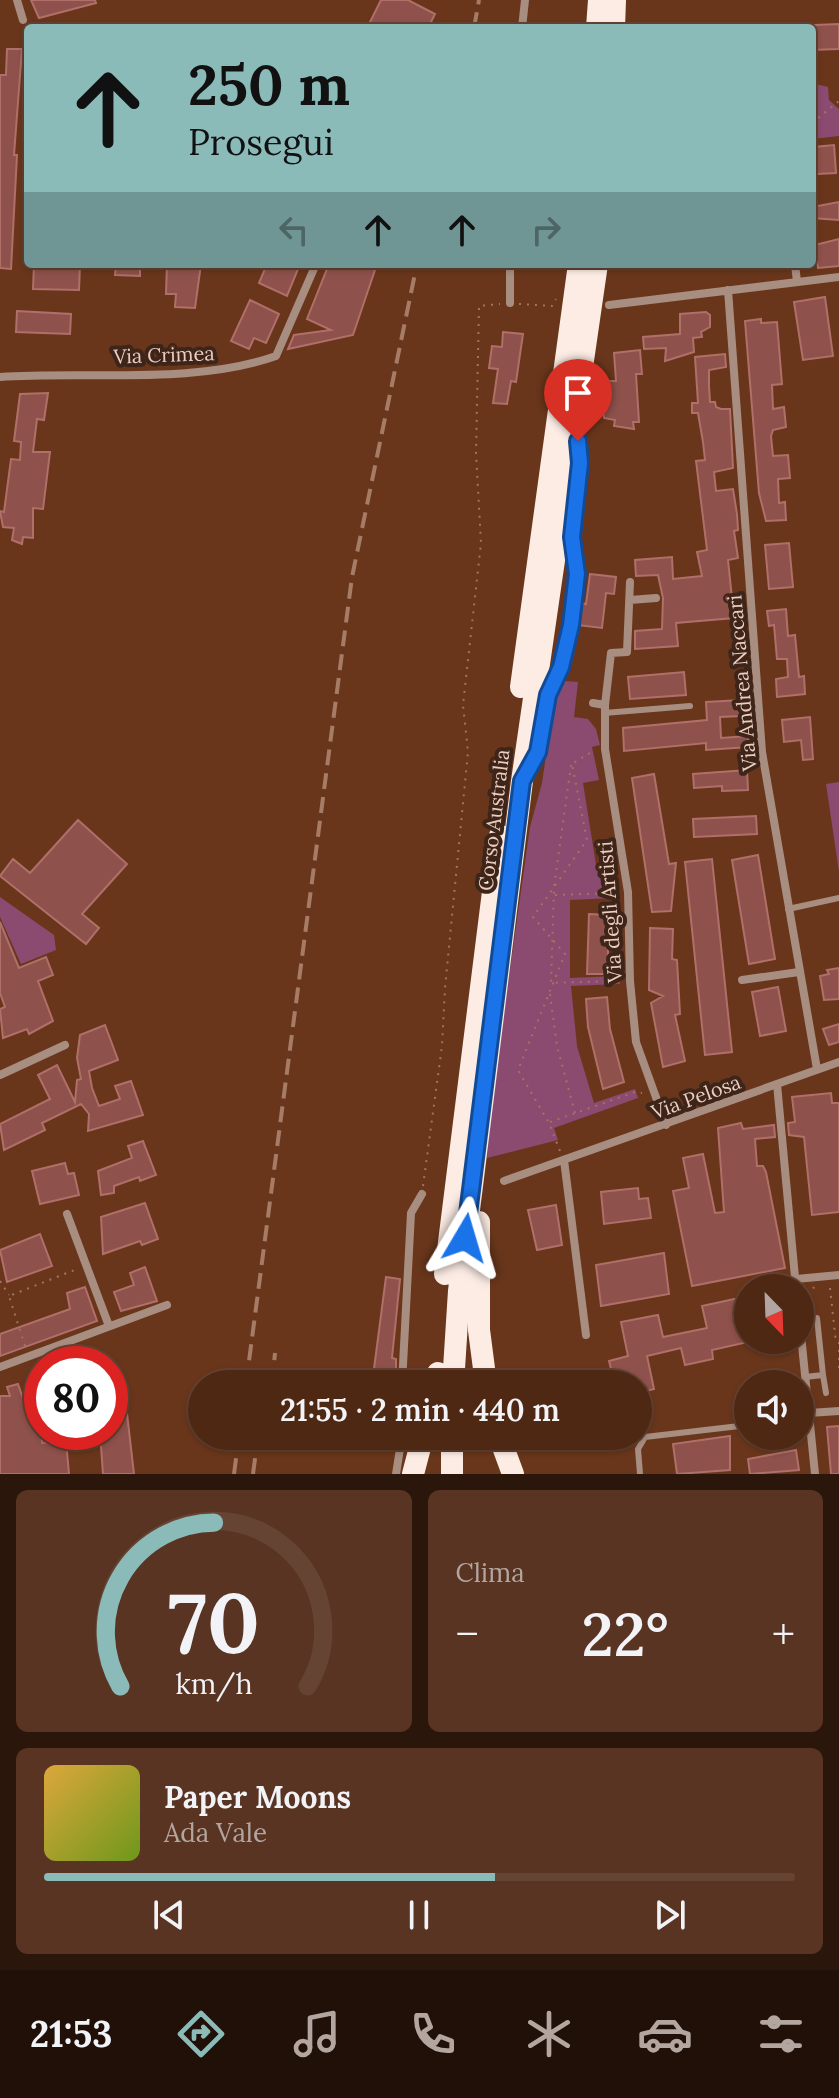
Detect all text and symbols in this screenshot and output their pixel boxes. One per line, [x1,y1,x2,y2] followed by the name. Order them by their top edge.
[188,49,350,120] text: 250 m
[56,56,160,160] icon: ahead
[188,119,334,165] text: Prosegui
[272,208,316,252] icon: left
[356,208,400,252] icon: ahead
[440,208,484,252] icon: ahead
[524,208,568,252] icon: right
[112,340,215,369] street label: Via Crimea
[544,359,612,441] pin
[556,371,600,415] icon: arrive
[721,594,762,773] street label: Via Andrea Naccari
[472,748,515,892] street label: Corso Australia
[592,840,627,985] street label: Via degli Artisti
[647,1069,744,1125] street label: Via Pelosa
[423,1196,507,1280] position arrow
[734,1274,814,1354] north arrow
[734,1274,814,1450] map controls
[24,1346,128,1450] speed limit sign: 80
[734,1370,814,1450] button: sound
[280,1391,560,1429] text: 21:55 · 2 min · 440 m
[456,1556,525,1589] text: Clima
[168,1569,260,1676] text: 70
[582,1596,669,1672] text: 22°
[456,1606,479,1662] text: −
[772,1606,795,1662] text: +
[175,1665,252,1702] text: km/h
[164,1778,351,1816] text: Paper Moons
[164,1816,267,1849] text: Ada Vale
[147,1893,191,1937] icon: previous
[397,1893,441,1937] icon: pause
[648,1893,692,1937] icon: next
[173,2006,229,2062] icon: directions
[289,2006,345,2062] icon: music
[405,2006,461,2062] icon: phone
[521,2006,577,2062] icon: climate
[637,2006,693,2062] icon: car
[753,2006,809,2062] icon: filters
[30,2011,112,2057] text: 21:53

